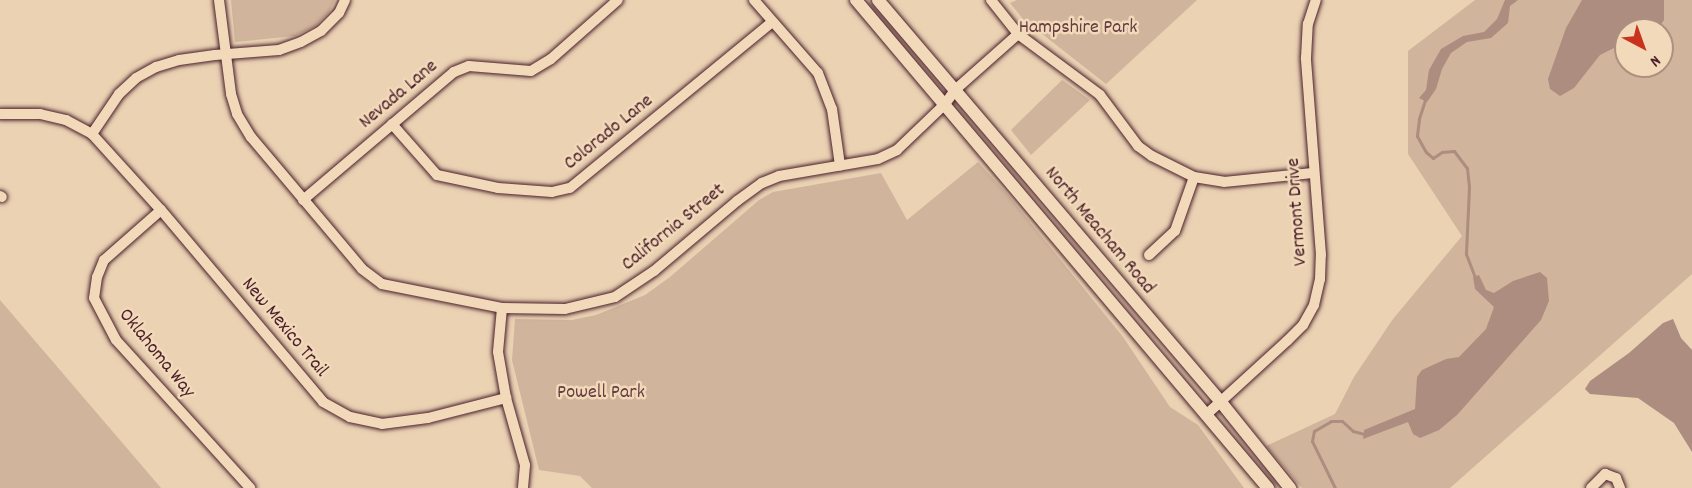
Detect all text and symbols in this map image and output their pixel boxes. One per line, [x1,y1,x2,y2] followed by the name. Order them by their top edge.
[1019,16,1137,40] park label: Hampshire Park
[1614,18,1674,78] north arrow
[1644,49,1665,72] text: N
[355,55,443,135] street label: Nevada Lane
[560,90,658,176] street label: Colorado Lane
[1282,157,1314,267] street label: Vermont Drive
[1039,162,1159,300] street label: North Meacham Road
[617,179,731,277] street label: California Street
[235,273,333,383] street label: New Mexico Trail
[113,304,199,404] street label: Oklahoma Way
[557,381,645,405] park label: Powell Park

